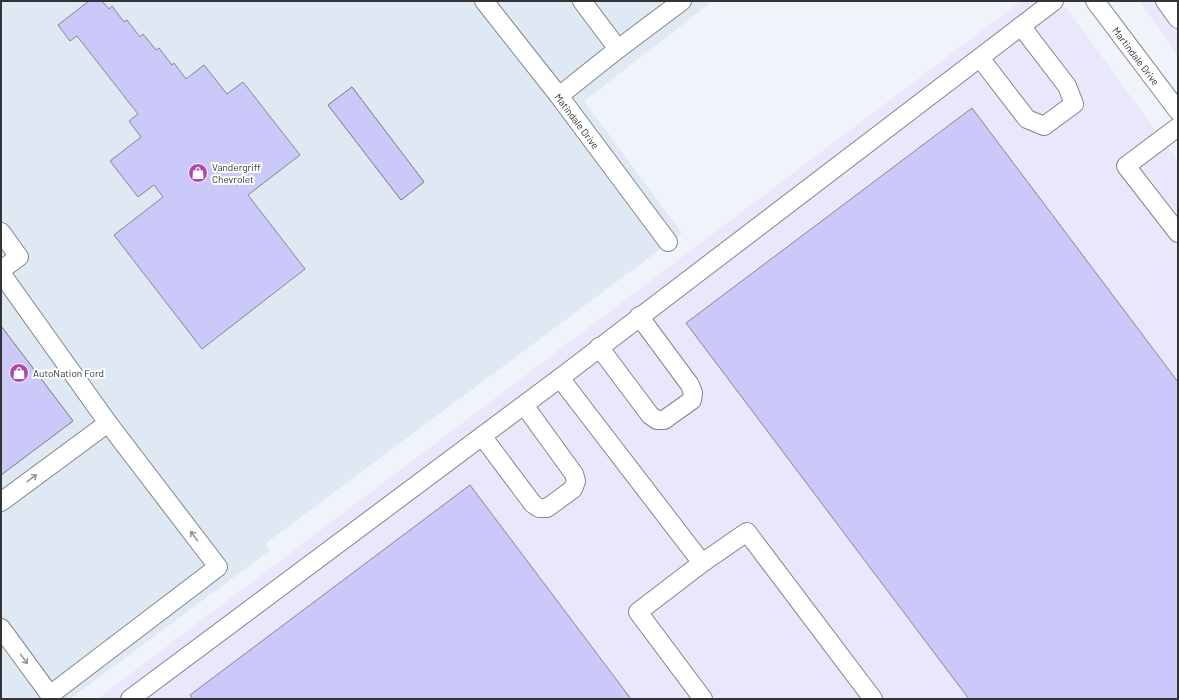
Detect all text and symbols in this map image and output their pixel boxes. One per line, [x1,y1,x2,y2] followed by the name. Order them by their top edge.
[1110,24,1162,88] street label: Martindale Drive
[552,91,602,151] street label: Matindale Drive
[212,161,261,185] place label: Vandergriff Chevrolet
[187,162,209,184] shop icon: Vandergriff Chevrolet
[8,362,30,384] shop icon: AutoNation Ford
[33,367,104,379] place label: AutoNation Ford
[27,474,38,482] one-way arrow
[190,531,198,542] one-way arrow
[20,654,28,665] one-way arrow

